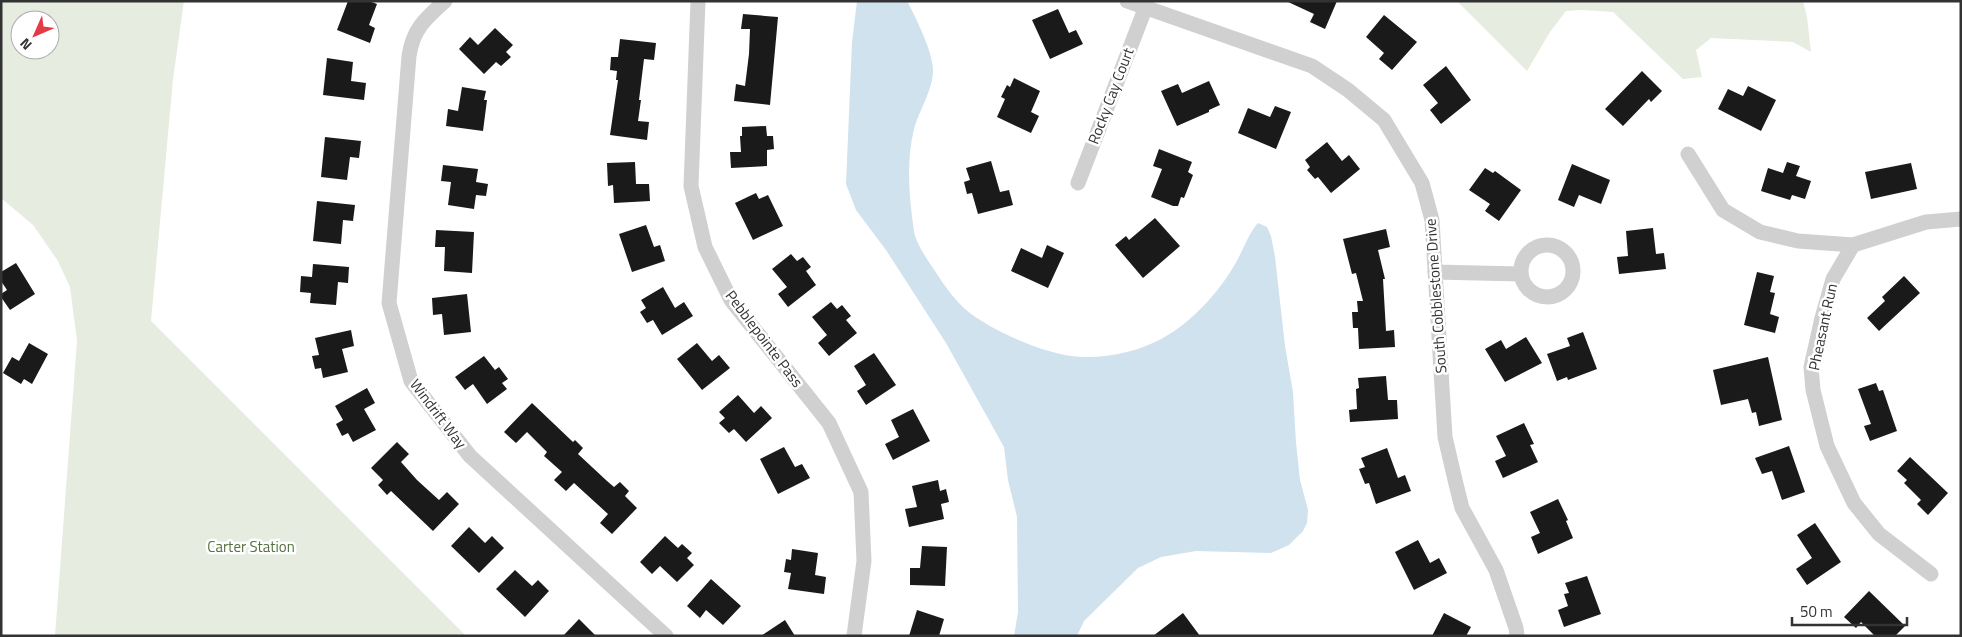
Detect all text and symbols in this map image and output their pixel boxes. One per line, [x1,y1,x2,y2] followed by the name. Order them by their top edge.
[10,10,60,60] north arrow
[15,34,36,55] text: N
[1082,44,1140,147] street label: Rocky Cay Court
[1419,218,1452,374] street label: South Cobblestone Drive
[1802,281,1843,372] street label: Pheasant Run
[720,285,809,392] street label: Pebblepointe Pass
[404,374,472,453] street label: Windrift Way
[207,535,295,558] park label: Carter Station
[1792,594,1907,626] scale bar
[1800,600,1833,623] text: 50 m

